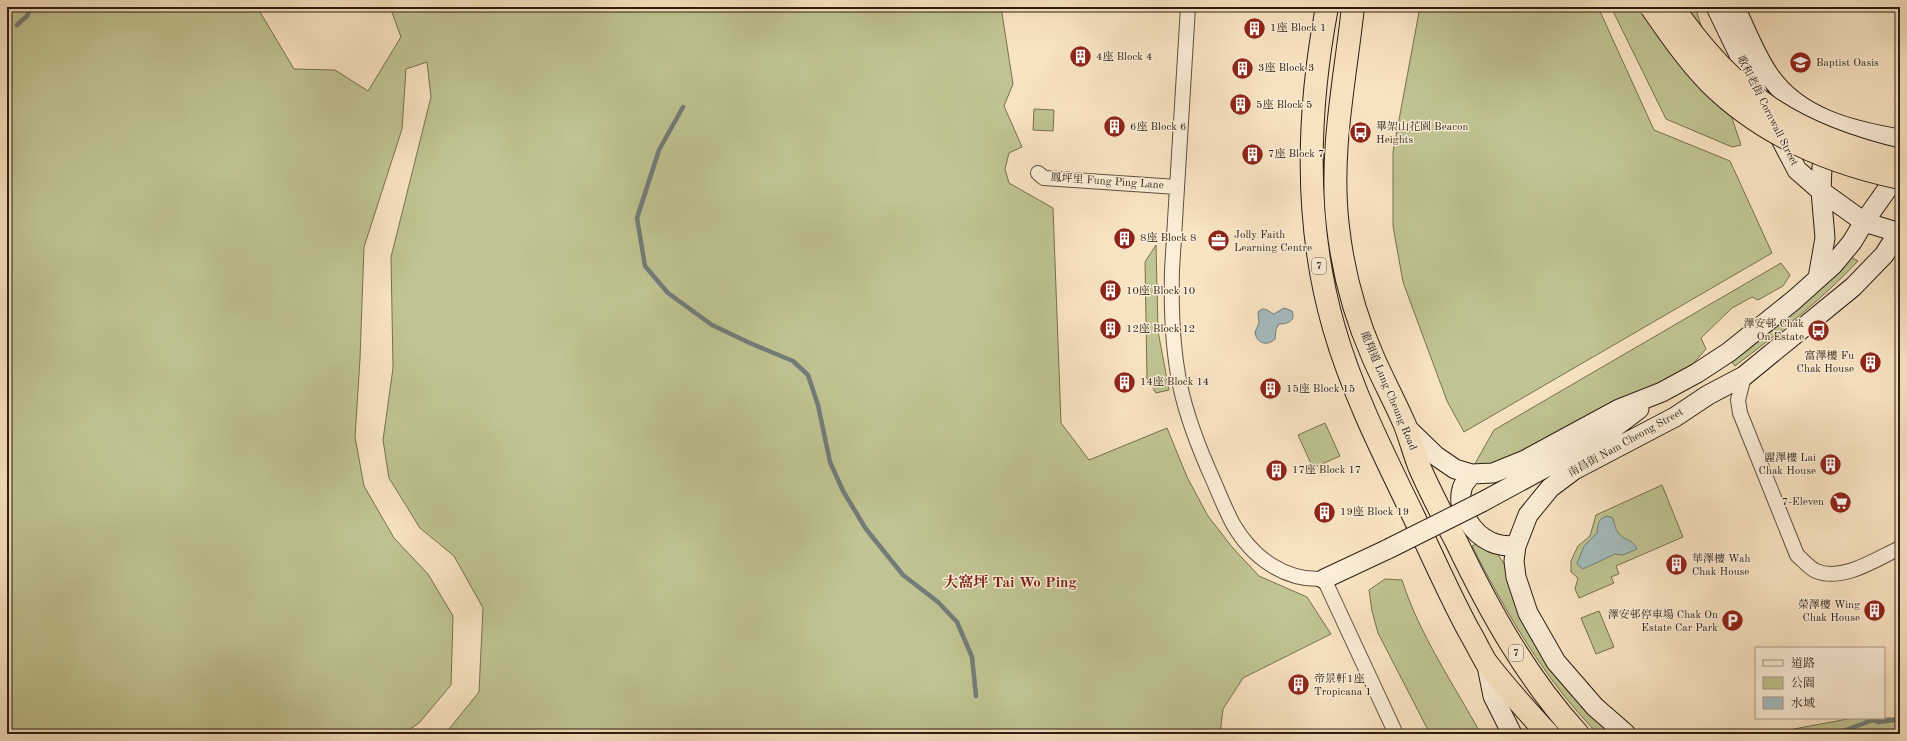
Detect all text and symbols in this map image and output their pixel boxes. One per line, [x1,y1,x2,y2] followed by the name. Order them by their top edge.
[1241,15,1267,41] building icon: 1座 Block 1
[1270,21,1326,34] place label: 1座 Block 1
[1067,44,1093,70] building icon: 4座 Block 4
[1096,50,1152,63] place label: 4座 Block 4
[1788,50,1814,76] school or university icon: Baptist Oasis
[1734,53,1801,168] street label: 歌和老街 Cornwall Street
[1230,55,1256,81] building icon: 3座 Block 3
[1816,58,1879,69] place label: Baptist Oasis
[1258,61,1314,74] place label: 3座 Block 3
[1228,92,1254,118] building icon: 5座 Block 5
[1256,98,1312,111] place label: 5座 Block 5
[1102,114,1128,140] building icon: 6座 Block 6
[1130,120,1186,133] place label: 6座 Block 6
[1347,120,1373,146] bus stop icon: 畢架山花園 Beacon Heights
[1376,120,1468,146] place label: 畢架山花園 Beacon Heights
[1239,141,1265,167] building icon: 7座 Block 7
[1268,147,1324,160] place label: 7座 Block 7
[1050,172,1164,191] street label: 鳳坪里 Fung Ping Lane
[1111,225,1137,251] building icon: 8座 Block 8
[1205,228,1231,254] office icon: Jolly Faith Learning Centre
[1234,230,1312,254] place label: Jolly Faith Learning Centre
[1140,231,1196,244] place label: 8座 Block 8
[1312,258,1326,274] road number: 7
[1097,278,1123,304] building icon: 10座 Block 10
[1126,284,1195,297] place label: 10座 Block 10
[1098,316,1124,342] building icon: 12座 Block 12
[1743,317,1804,343] place label: 澤安邨 Chak On Estate
[1806,317,1832,343] bus stop icon: 澤安邨 Chak On Estate
[1126,322,1195,335] place label: 12座 Block 12
[1358,329,1420,452] street label: 龍翔道 Lung Cheung Road
[1797,349,1854,375] place label: 富澤樓 Fu Chak House
[1857,349,1883,375] building icon: 富澤樓 Fu Chak House
[1111,369,1137,395] building icon: 14座 Block 14
[1140,375,1209,388] place label: 14座 Block 14
[1258,376,1284,402] building icon: 15座 Block 15
[1286,382,1355,395] place label: 15座 Block 15
[1566,405,1686,479] street label: 南昌街 Nam Cheong Street
[1759,451,1816,477] place label: 麗澤樓 Lai Chak House
[1818,451,1844,477] building icon: 麗澤樓 Lai Chak House
[1264,457,1290,483] building icon: 17座 Block 17
[1292,463,1361,476] place label: 17座 Block 17
[1827,489,1853,515] supermarket icon: 7-Eleven
[1782,497,1824,508] place label: 7-Eleven
[1311,499,1337,525] building icon: 19座 Block 19
[1340,505,1409,518] place label: 19座 Block 19
[1664,552,1690,578] building icon: 華澤樓 Wah Chak House
[1692,552,1750,578] place label: 華澤樓 Wah Chak House
[943,574,1077,591] district label: 大窩坪 Tai Wo Ping
[1798,598,1860,624] place label: 榮澤樓 Wing Chak House
[1862,598,1888,624] building icon: 榮澤樓 Wing Chak House
[1608,608,1718,634] place label: 澤安邨停車場 Chak On Estate Car Park
[1720,608,1746,634] parking icon: 澤安邨停車場 Chak On Estate Car Park
[1509,645,1523,661] road number: 7
[1755,647,1885,719] legend
[1791,656,1815,670] text: 道路
[1286,672,1312,698] building icon: 帝景軒1座 Tropicana 1
[1314,672,1372,698] place label: 帝景軒1座 Tropicana 1
[1791,676,1815,690] text: 公園
[1791,696,1815,710] text: 水域

